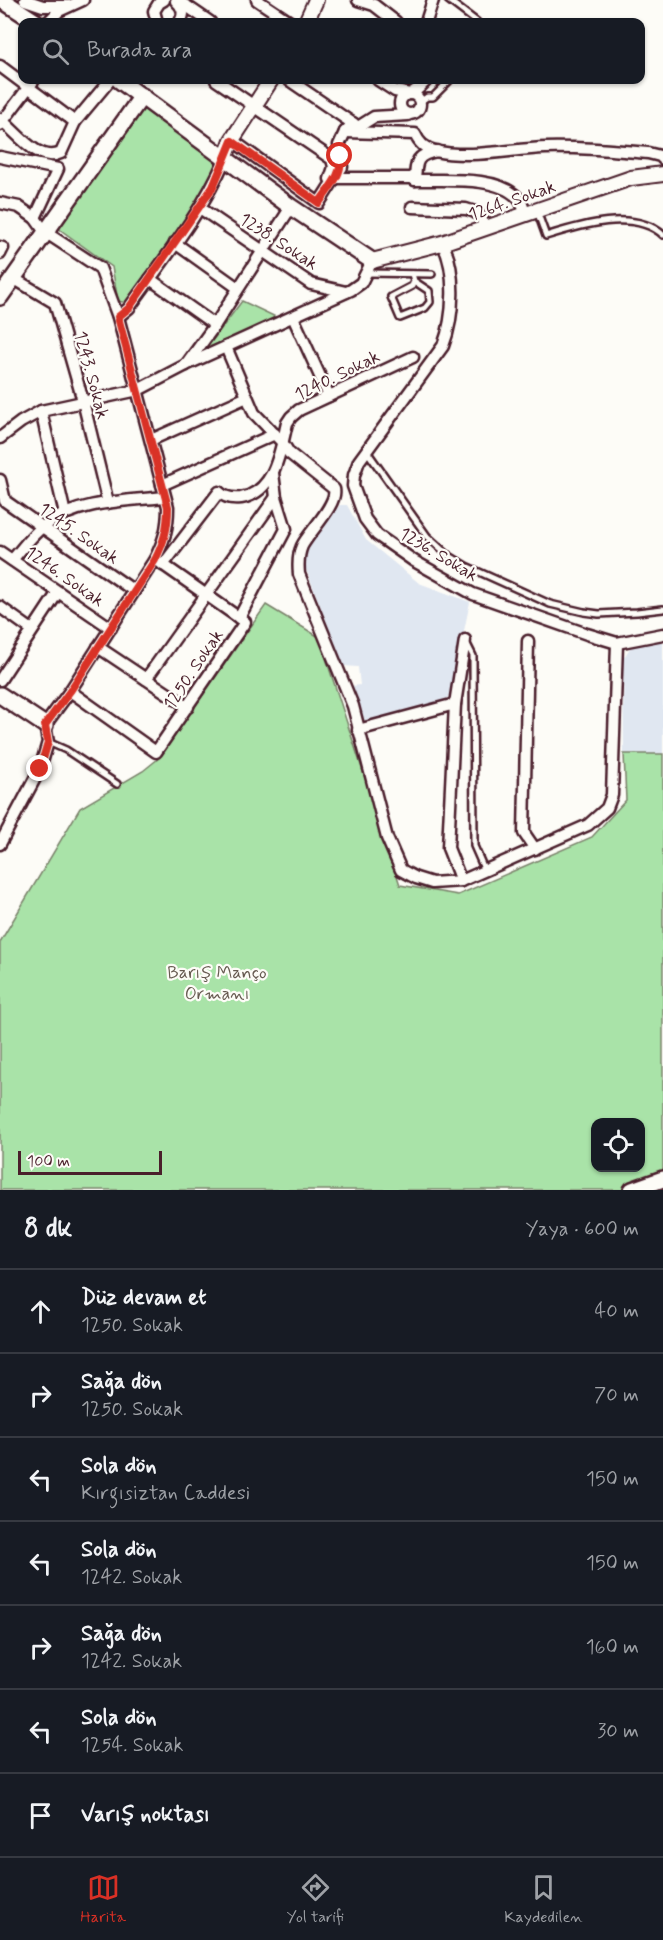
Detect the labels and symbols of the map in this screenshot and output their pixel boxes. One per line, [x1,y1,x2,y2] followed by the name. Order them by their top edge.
[326,142,352,168] route start
[466,175,559,227] street label: 1264. Sokak
[235,207,322,276] street label: 1238. Sokak
[68,328,114,422] street label: 1243. Sokak
[291,345,384,407] street label: 1240. Sokak
[33,497,123,570] street label: 1245. Sokak
[394,522,483,588] street label: 1236. Sokak
[20,541,109,613] street label: 1246. Sokak
[158,625,229,714] street label: 1250. Sokak
[26,755,52,781] route end
[167,961,267,1006] park label: Barış Manço Ormanı
[18,1148,162,1176] scale bar

